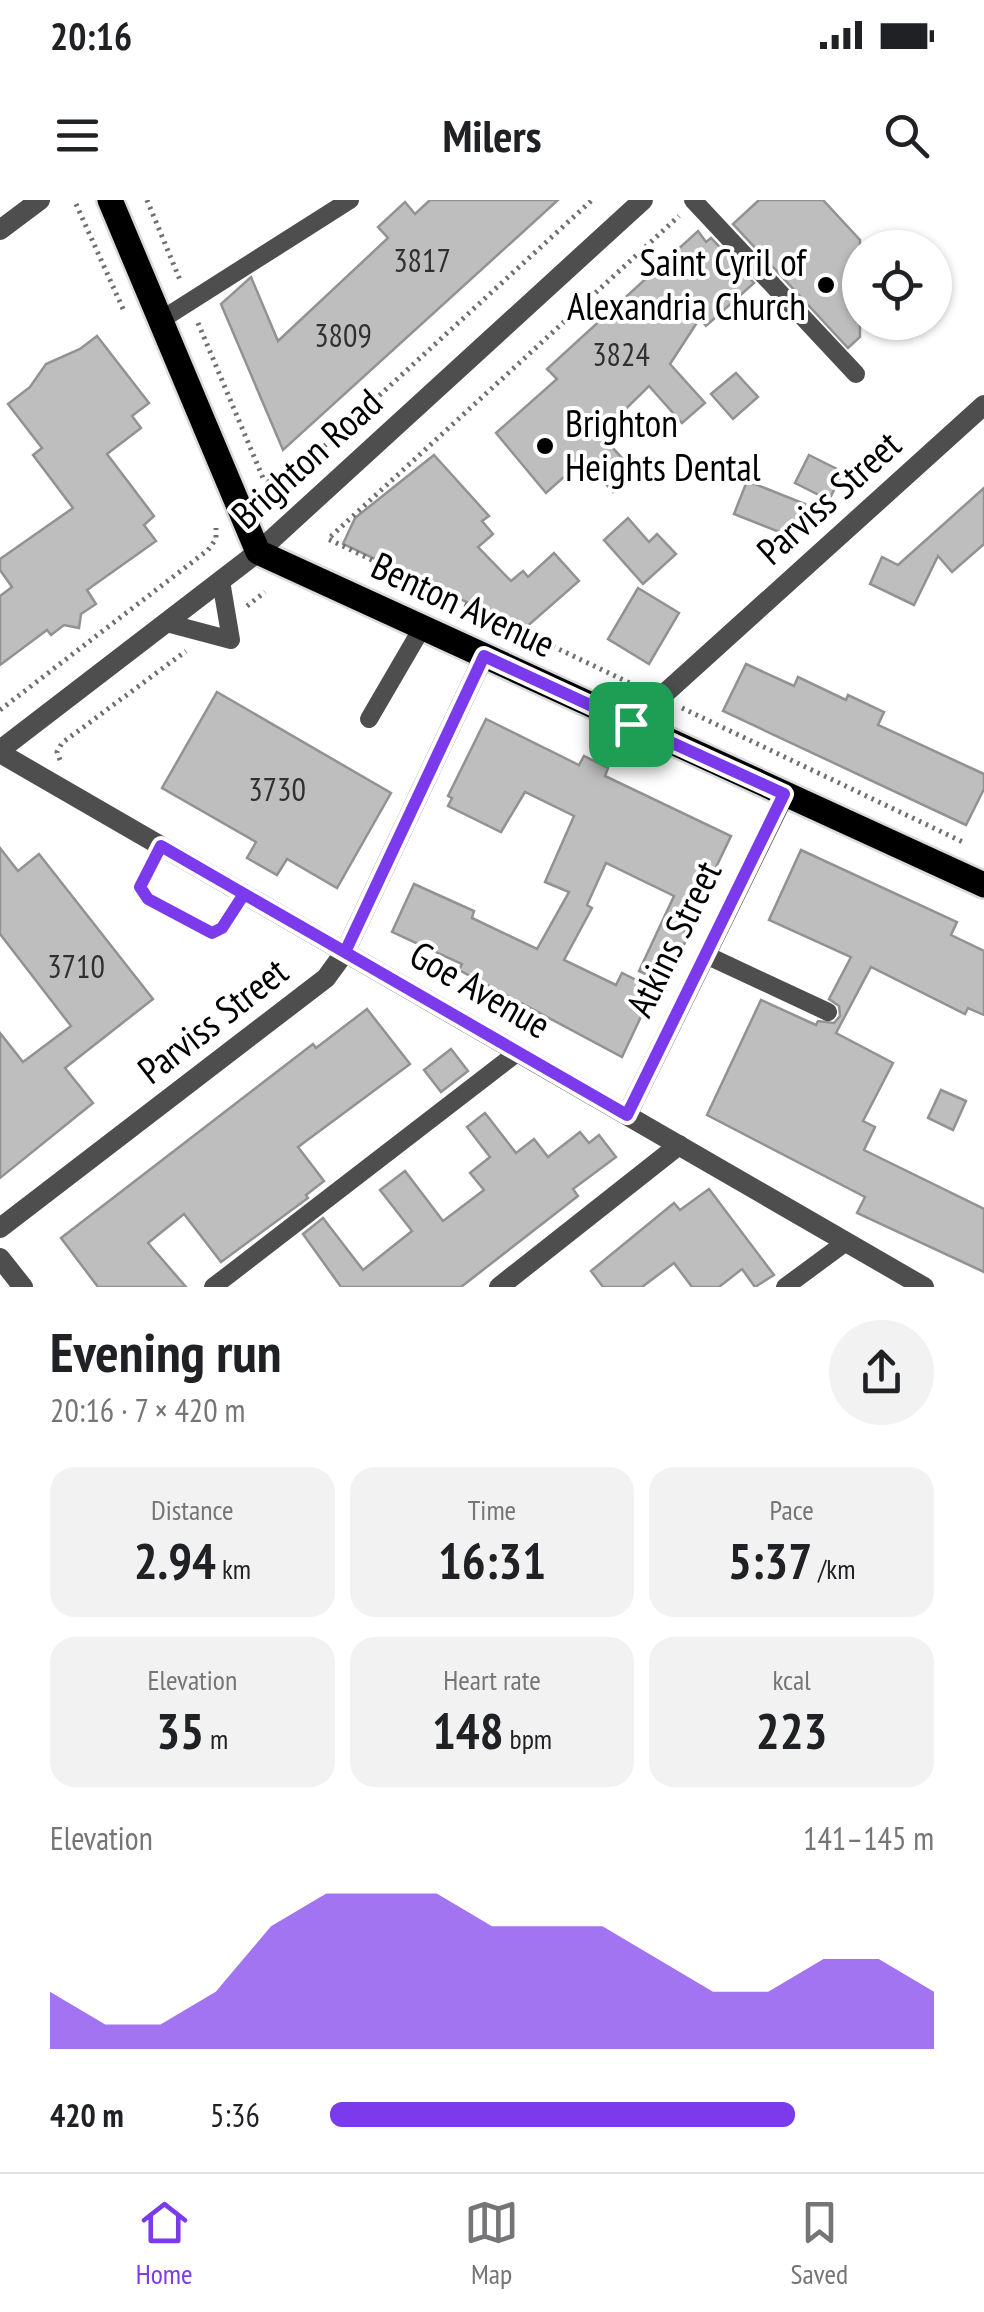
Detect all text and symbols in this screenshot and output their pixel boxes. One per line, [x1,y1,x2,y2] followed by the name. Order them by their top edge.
[50,11,132,60] text: 20:16
[442,106,542,164] text: Milers
[50,108,105,163] icon: menu
[879,108,934,163] icon: search
[842,230,952,340] map controls
[842,230,952,340] button: locate
[567,237,807,330] place label: Saint Cyril of Alexandria Church
[393,239,451,281] house number: 3817
[815,274,837,296] marker: Saint Cyril of Alexandria Church
[314,314,372,356] house number: 3809
[592,333,650,375] house number: 3824
[221,378,391,538] street label: Brighton Road
[565,398,761,491] place label: Brighton Heights Dental
[746,419,911,574] street label: Parviss Street
[534,435,556,457] marker: Brighton Heights Dental
[364,540,563,667] street label: Benton Avenue
[589,682,674,767] pin
[604,697,659,752] icon: arrive
[248,768,306,810] house number: 3730
[614,852,732,1024] street label: Atkins Street
[402,929,560,1048] street label: Goe Avenue
[47,945,105,987] house number: 3710
[127,946,297,1094] street label: Parviss Street
[50,1316,282,1387] text: Evening run
[829,1320,934,1425] button: share
[50,1389,245,1431] text: 20:16 · 7 × 420 m
[151,1491,234,1528] text: Distance
[468,1491,516,1528] text: Time
[770,1491,814,1528] text: Pace
[134,1528,216,1593] text: 2.94
[438,1528,546,1593] text: 16:31
[728,1528,812,1593] text: 5:37
[216,1550,251,1587] text: km
[812,1550,855,1587] text: /km
[147,1661,237,1698] text: Elevation
[443,1661,541,1698] text: Heart rate
[773,1661,811,1698] text: kcal
[156,1698,204,1763] text: 35
[432,1698,504,1763] text: 148
[756,1698,828,1763] text: 223
[204,1720,228,1757] text: m
[504,1720,552,1757] text: bpm
[50,1817,153,1859] text: Elevation
[803,1817,934,1859] text: 141–145 m
[50,2094,124,2136] text: 420 m
[210,2094,260,2136] text: 5:36
[136,2195,193,2292] tab: Home
[464,2195,519,2292] tab: Map
[791,2195,848,2292] tab: Saved

